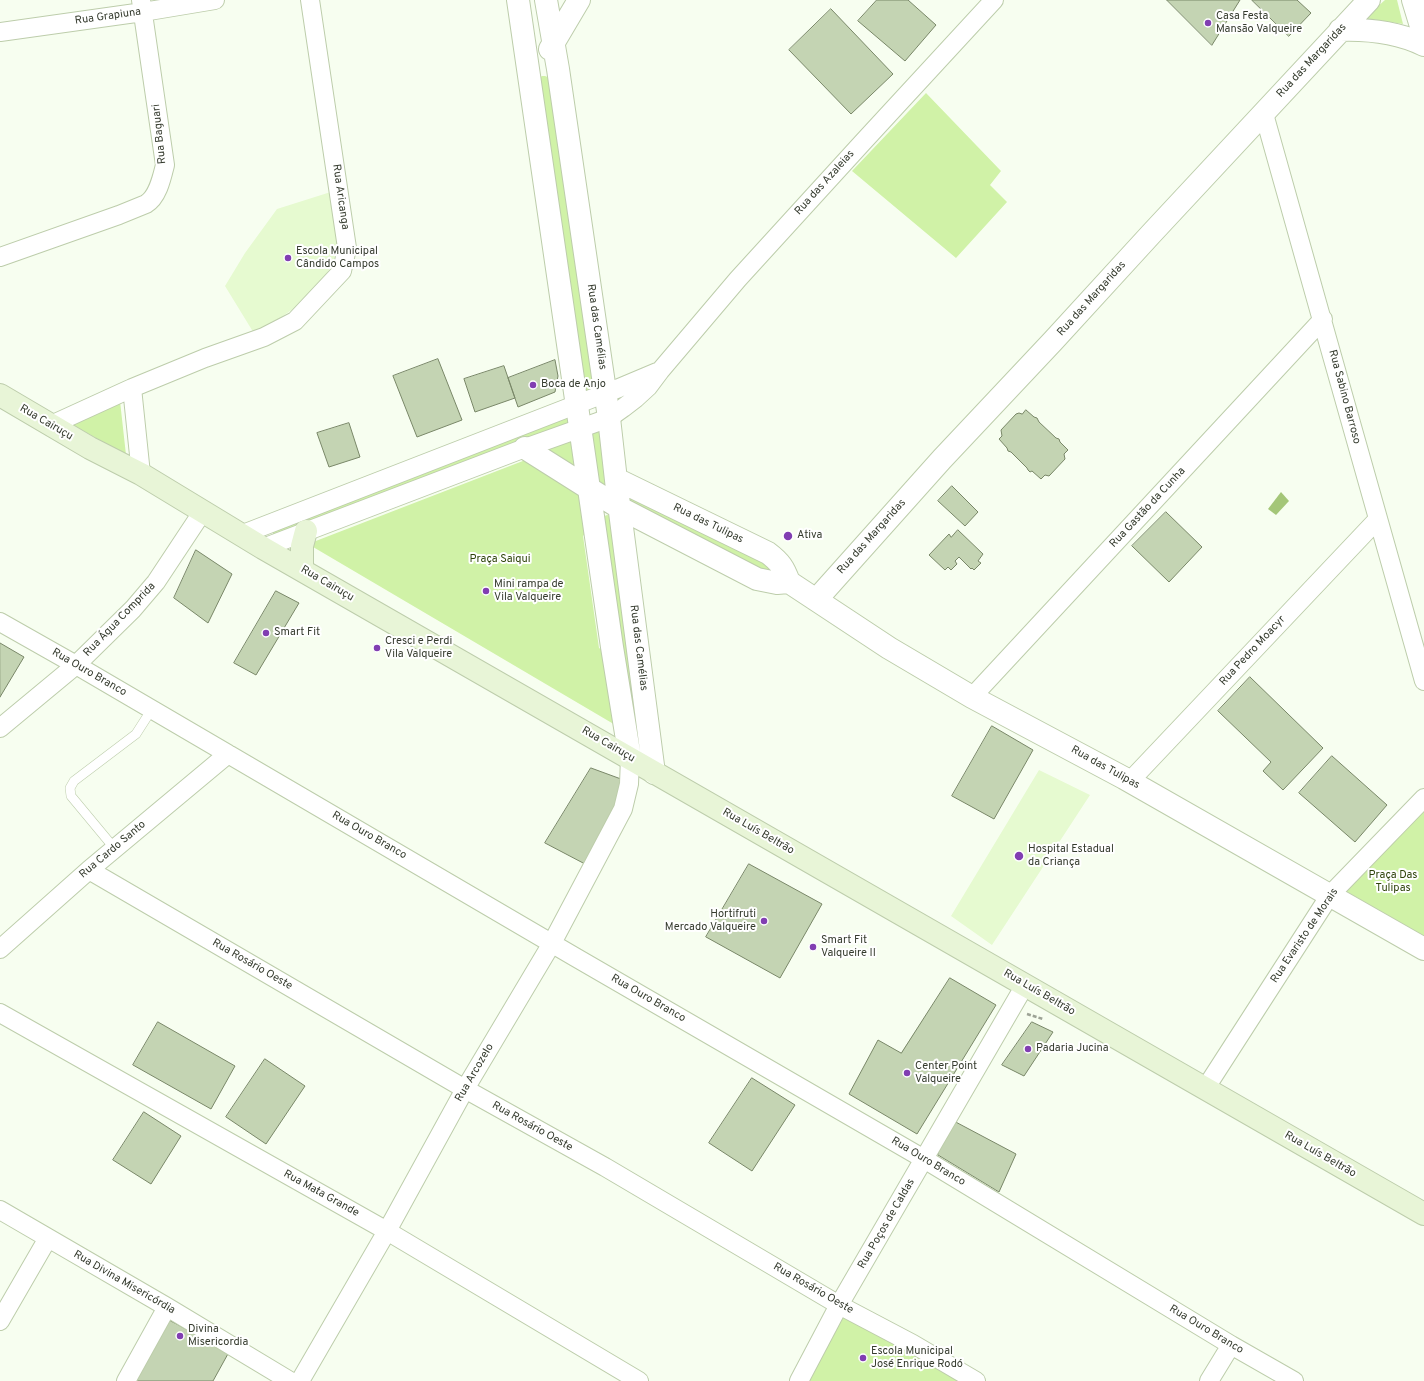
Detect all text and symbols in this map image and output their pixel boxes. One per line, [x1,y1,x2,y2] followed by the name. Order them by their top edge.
[74,6,142,28] street label: Rua Grapiuna
[1216,10,1302,36] place label: Casa Festa Mansão Valqueire
[1203,18,1213,28] marker: Casa Festa Mansão Valqueire
[1274,21,1350,101] street label: Rua das Margaridas
[150,103,170,165] street label: Rua Baguari
[792,148,858,218] street label: Rua das Azaleias
[329,163,351,231] street label: Rua Aricanga
[296,245,379,271] place label: Escola Municipal Cândido Campos
[283,253,293,263] marker: Escola Municipal Cândido Campos
[1055,259,1129,339] street label: Rua das Margaridas
[583,283,609,371] street label: Rua das Camélias
[1325,348,1363,446] street label: Rua Sabino Barroso
[541,378,606,392] place label: Boca de Anjo
[528,380,538,390] marker: Boca de Anjo
[17,402,75,444] street label: Rua Cairuçu
[1107,465,1189,551] street label: Rua Gastão da Cunha
[835,497,909,577] street label: Rua das Margaridas
[671,501,745,547] street label: Rua das Tulipas
[797,529,822,543] place label: Ativa
[782,530,794,542] marker: Ativa
[469,553,531,567] park label: Praça Saiqui
[298,563,356,605] street label: Rua Cairuçu
[494,578,563,604] place label: Mini rampa de Vila Valqueire
[81,580,159,660] street label: Rua Água Comprida
[481,586,491,596] marker: Mini rampa de Vila Valqueire
[626,604,650,692] street label: Rua das Camélias
[1217,613,1289,689] street label: Rua Pedro Moacyr
[274,626,320,640] place label: Smart Fit
[261,628,271,638] marker: Smart Fit
[385,635,452,661] place label: Cresci e Perdi Vila Valqueire
[372,643,382,653] marker: Cresci e Perdi Vila Valqueire
[49,646,129,700] street label: Rua Ouro Branco
[579,724,637,766] street label: Rua Cairuçu
[1068,744,1142,792] street label: Rua das Tulipas
[720,806,796,858] street label: Rua Luís Beltrão
[329,809,409,863] street label: Rua Ouro Branco
[77,818,149,882] street label: Rua Cardo Santo
[1028,843,1114,869] place label: Hospital Estadual da Criança
[1013,850,1025,862] marker: Hospital Estadual da Criança
[1369,869,1417,895] park label: Praça Das Tulipas
[1268,886,1342,986] street label: Rua Evaristo de Morais
[665,908,756,934] place label: Hortifruti Mercado Valqueire
[759,916,769,926] marker: Hortifruti Mercado Valqueire
[821,934,876,960] place label: Smart Fit Valqueire II
[210,937,294,993] street label: Rua Rosário Oeste
[808,942,818,952] marker: Smart Fit Valqueire II
[1001,967,1077,1019] street label: Rua Luís Beltrão
[608,972,688,1026] street label: Rua Ouro Branco
[453,1041,497,1105] street label: Rua Arcozelo
[1036,1042,1109,1056] place label: Padaria Jucina
[1023,1044,1033,1054] marker: Padaria Jucina
[915,1060,977,1086] place label: Center Point Valqueire
[902,1068,912,1078] marker: Center Point Valqueire
[489,1099,575,1155] street label: Rua Rosário Oeste
[1282,1129,1358,1181] street label: Rua Luís Beltrão
[889,1135,967,1189] street label: Rua Ouro Branco
[281,1168,361,1220] street label: Rua Mata Grande
[856,1177,918,1271] street label: Rua Poços de Caldas
[71,1248,177,1318] street label: Rua Divina Misericórdia
[771,1261,855,1317] street label: Rua Rosário Oeste
[1167,1303,1245,1357] street label: Rua Ouro Branco
[188,1323,248,1349] place label: Divina Misericordia
[175,1331,185,1341] marker: Divina Misericordia
[871,1345,963,1371] place label: Escola Municipal José Enrique Rodó
[858,1353,868,1363] marker: Escola Municipal José Enrique Rodó

